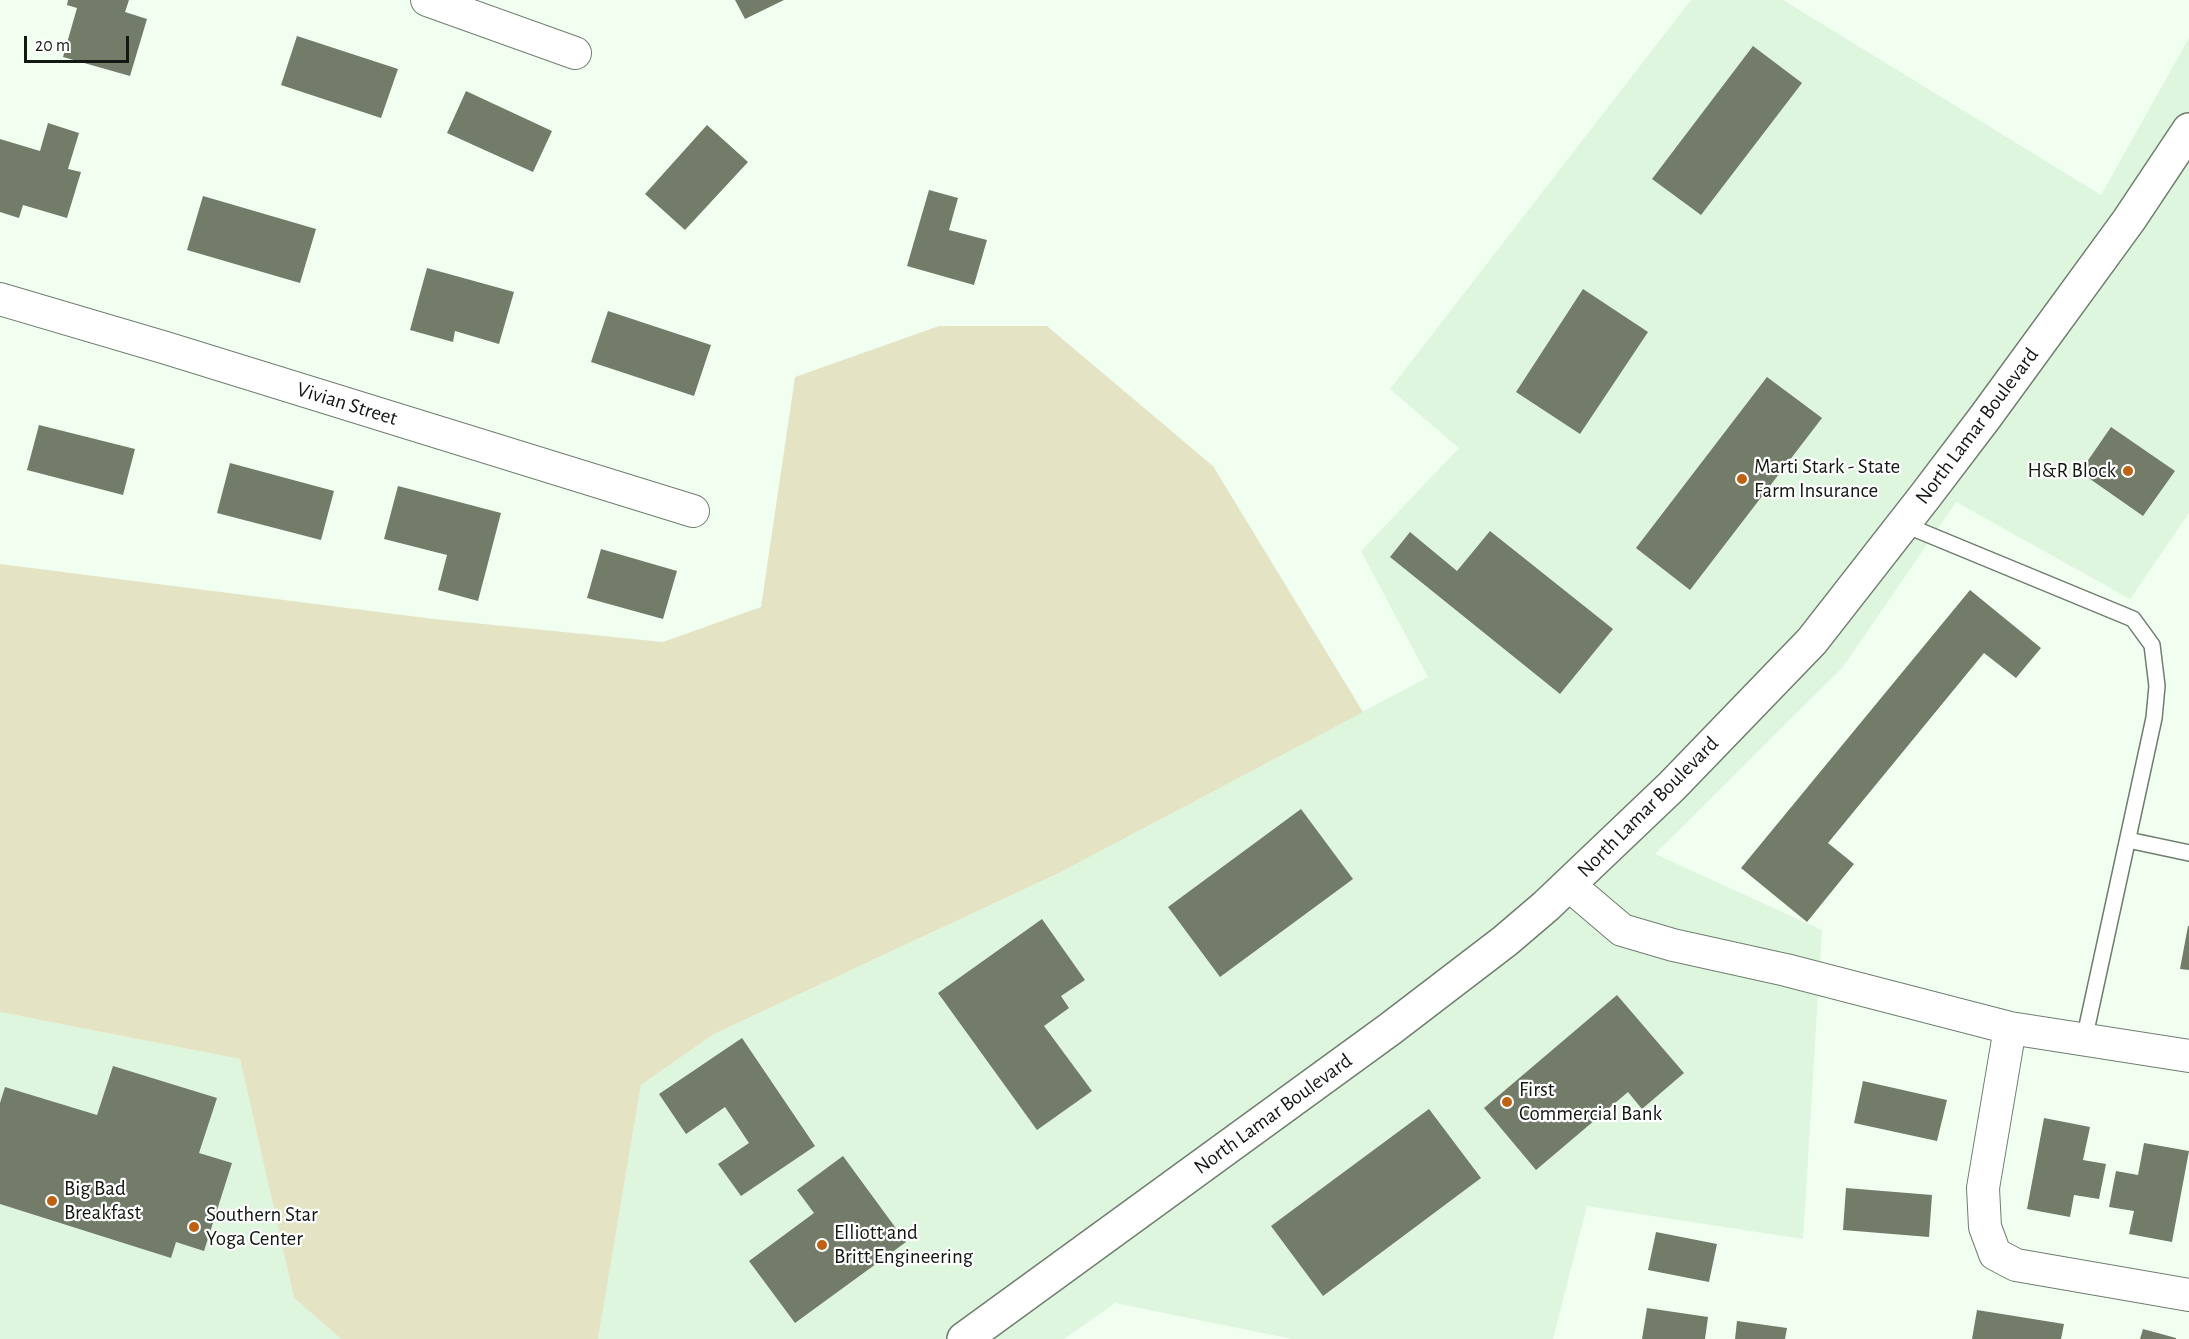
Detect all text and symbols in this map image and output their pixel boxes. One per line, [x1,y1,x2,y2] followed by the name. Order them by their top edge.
[27,24,132,62] scale bar
[35,37,70,55] text: 20 m
[1910,343,2044,509] street label: North Lamar Boulevard
[294,377,400,431] street label: Vivian Street
[1754,454,1900,504] place label: Marti Stark - State Farm Insurance
[2028,458,2116,484] place label: H&R Block
[2121,464,2135,478] marker: H&R Block
[1735,472,1749,486] marker: Marti Stark - State Farm Insurance
[1572,731,1724,883] street label: North Lamar Boulevard
[1189,1048,1357,1180] street label: North Lamar Boulevard
[1519,1077,1662,1127] place label: First Commercial Bank
[1500,1095,1514,1109] marker: First Commercial Bank
[64,1176,141,1226] place label: Big Bad Breakfast
[45,1194,59,1208] marker: Big Bad Breakfast
[206,1202,318,1252] place label: Southern Star Yoga Center
[187,1220,201,1234] marker: Southern Star Yoga Center
[834,1220,973,1270] place label: Elliott and Britt Engineering
[815,1238,829,1252] marker: Elliott and Britt Engineering

